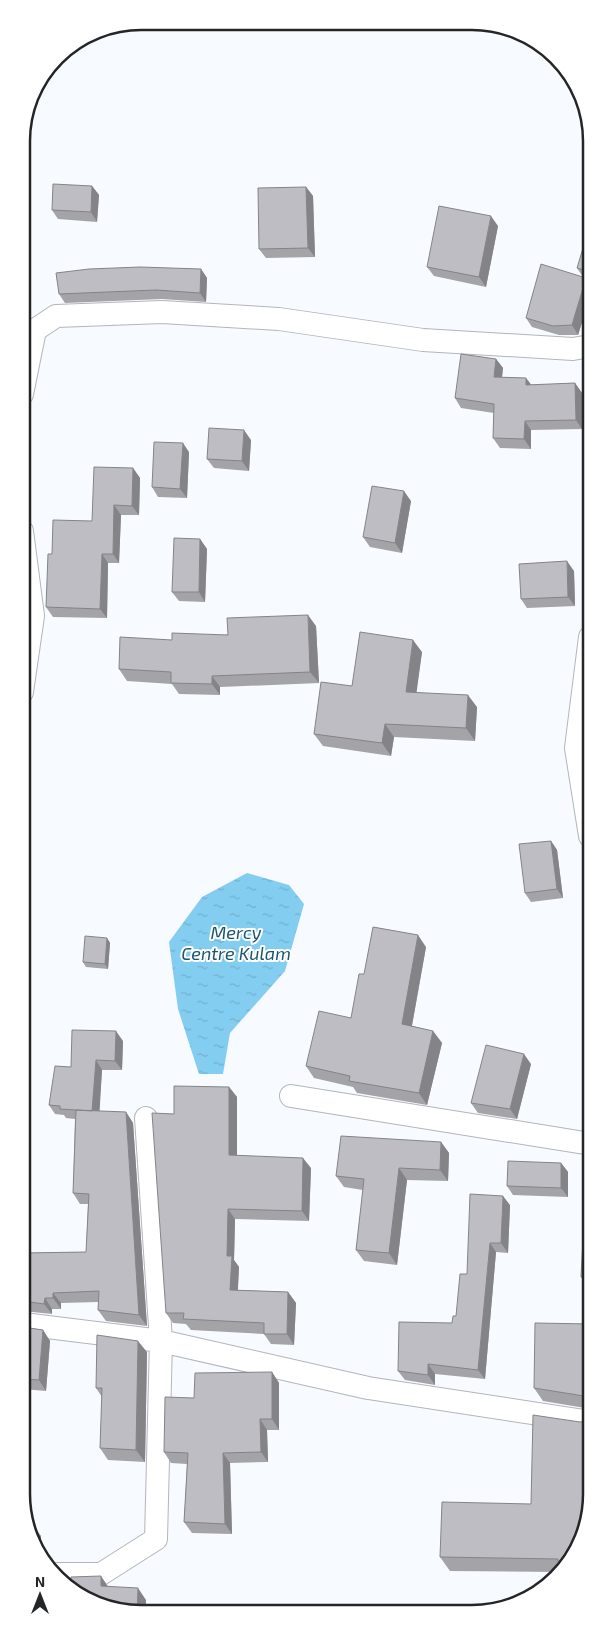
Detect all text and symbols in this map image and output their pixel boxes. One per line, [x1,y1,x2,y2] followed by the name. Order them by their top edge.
[181,921,291,964] water label: Mercy Centre Kulam
[15,1570,65,1620] north arrow
[35,1573,45,1590] text: N

